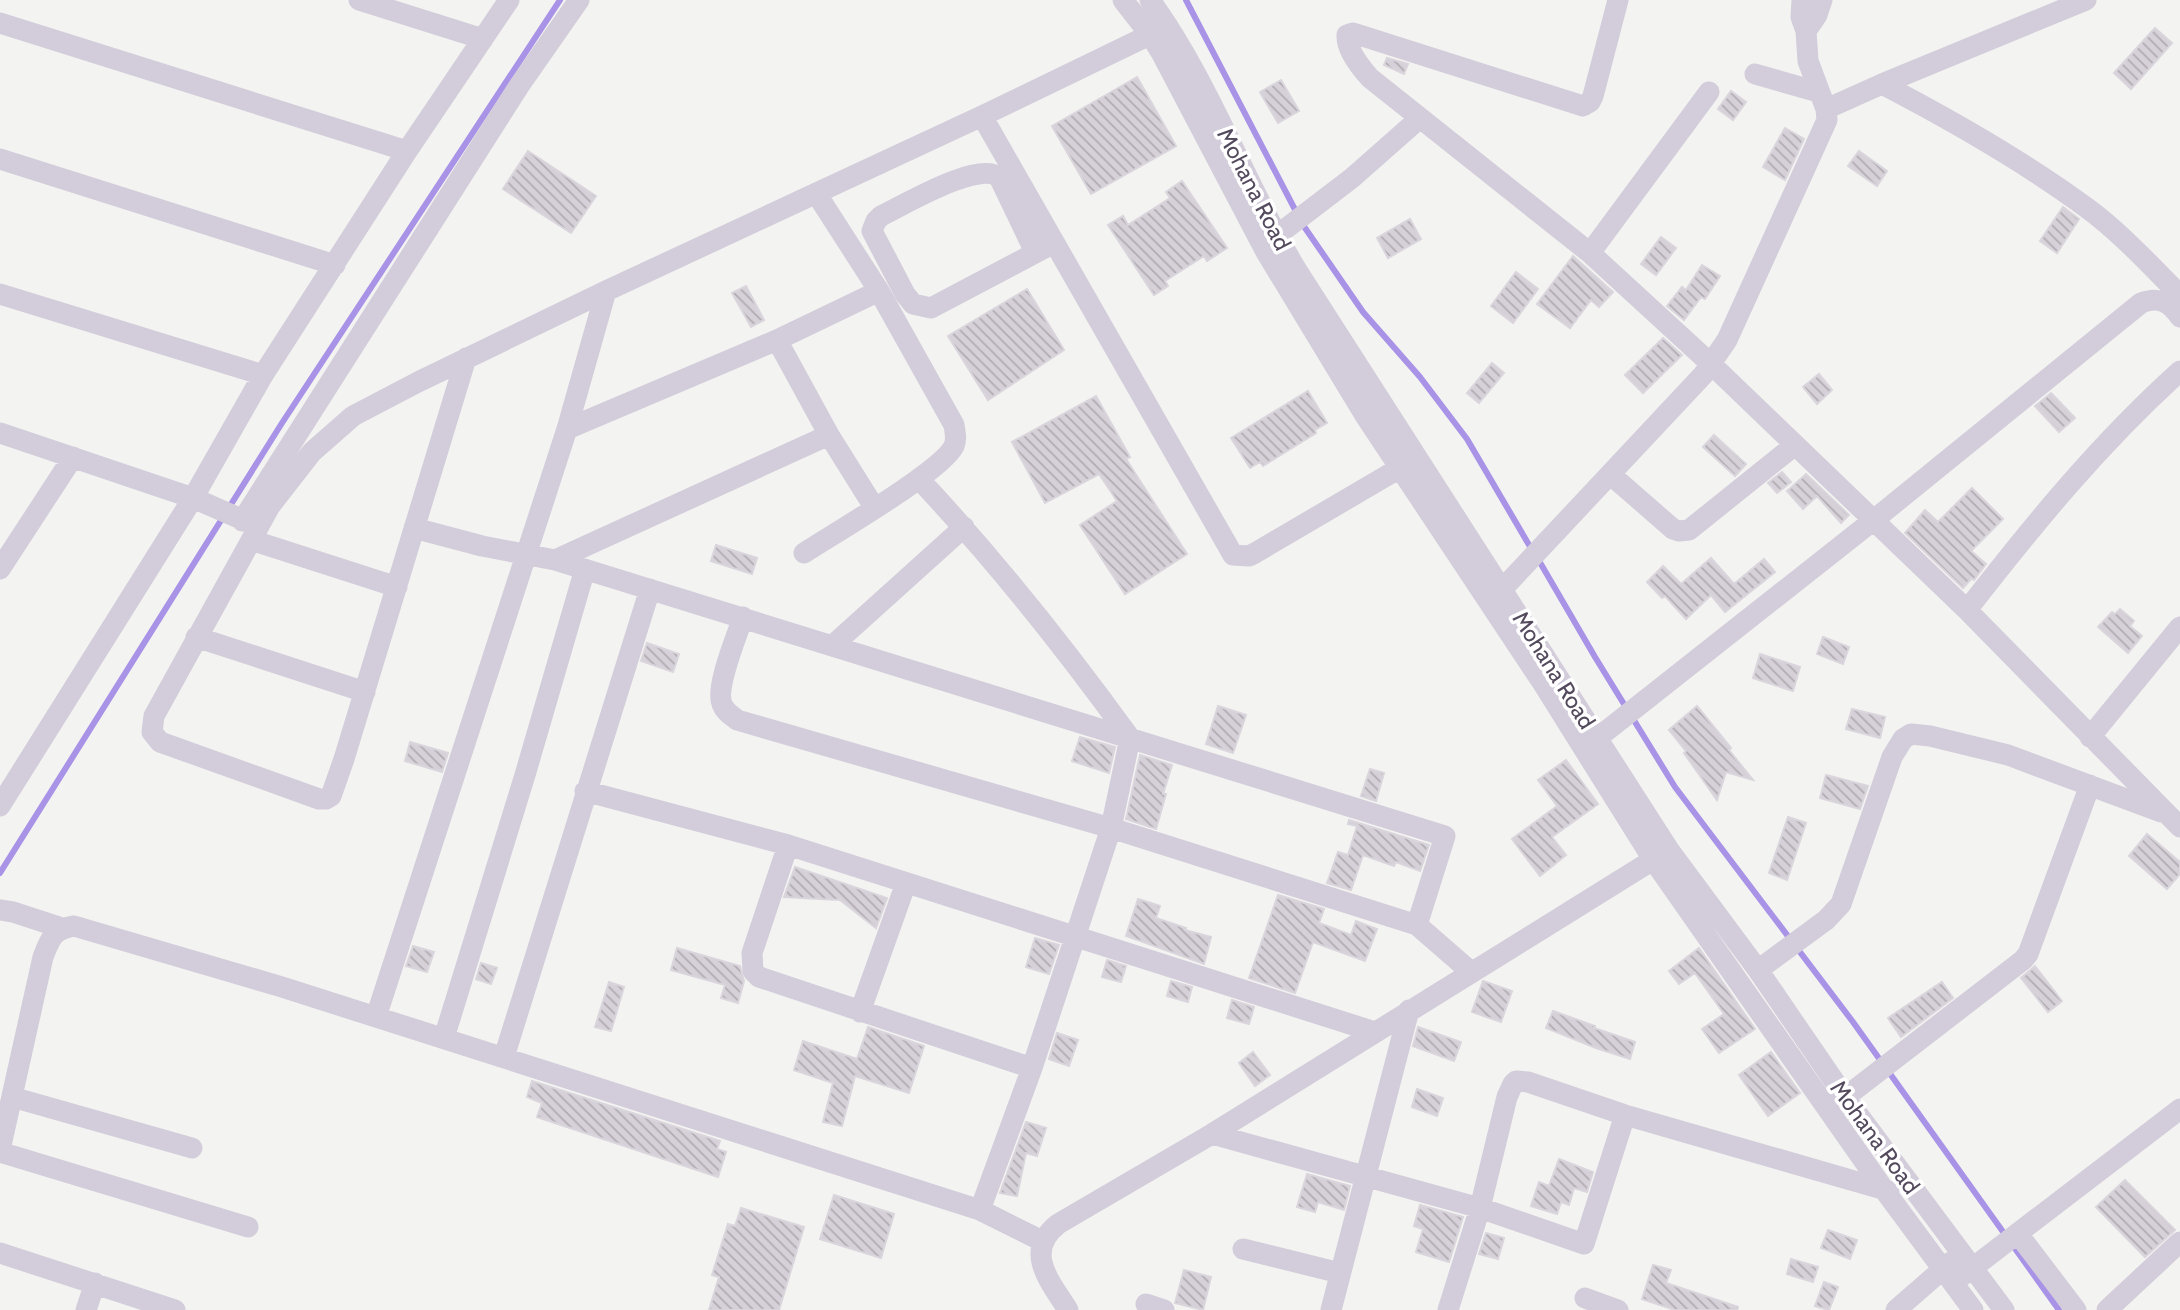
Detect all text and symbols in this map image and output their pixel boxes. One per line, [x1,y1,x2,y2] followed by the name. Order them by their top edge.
[1211,123,1297,255] street label: Mohana Road
[1507,606,1601,734] street label: Mohana Road
[1824,1075,1926,1199] street label: Mohana Road

